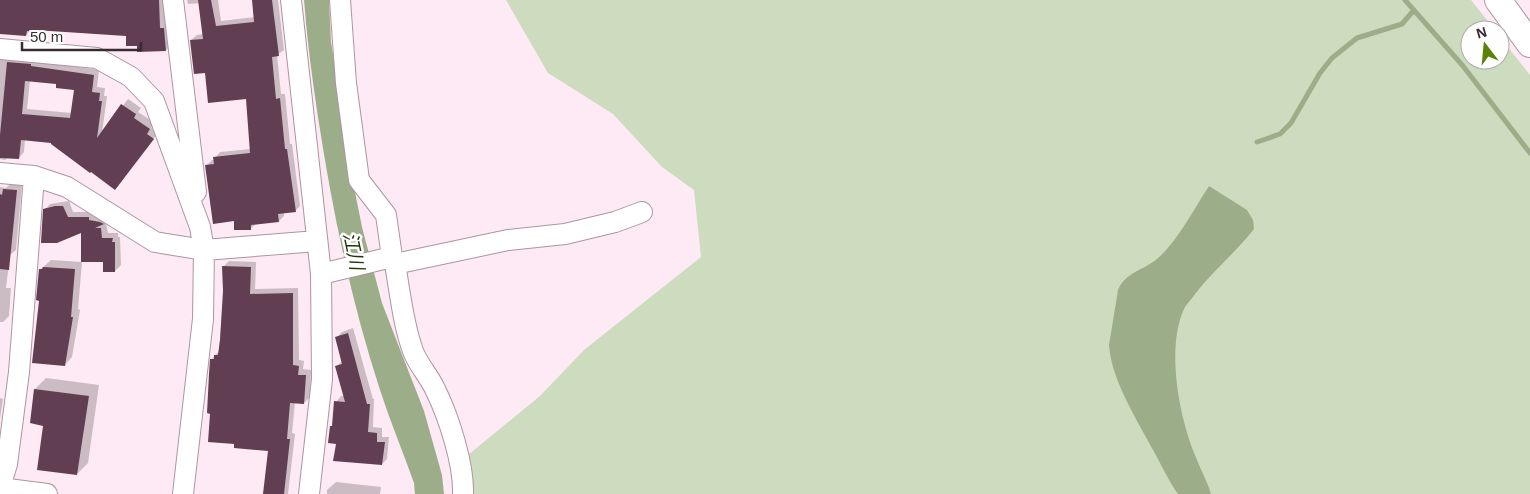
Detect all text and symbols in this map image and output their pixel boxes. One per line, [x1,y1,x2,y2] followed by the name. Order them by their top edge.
[22,20,141,52] scale bar
[1460,20,1510,70] north arrow
[1474,23,1488,42] text: N
[30,28,63,45] text: 50 m
[339,230,368,274] water label: 江川

